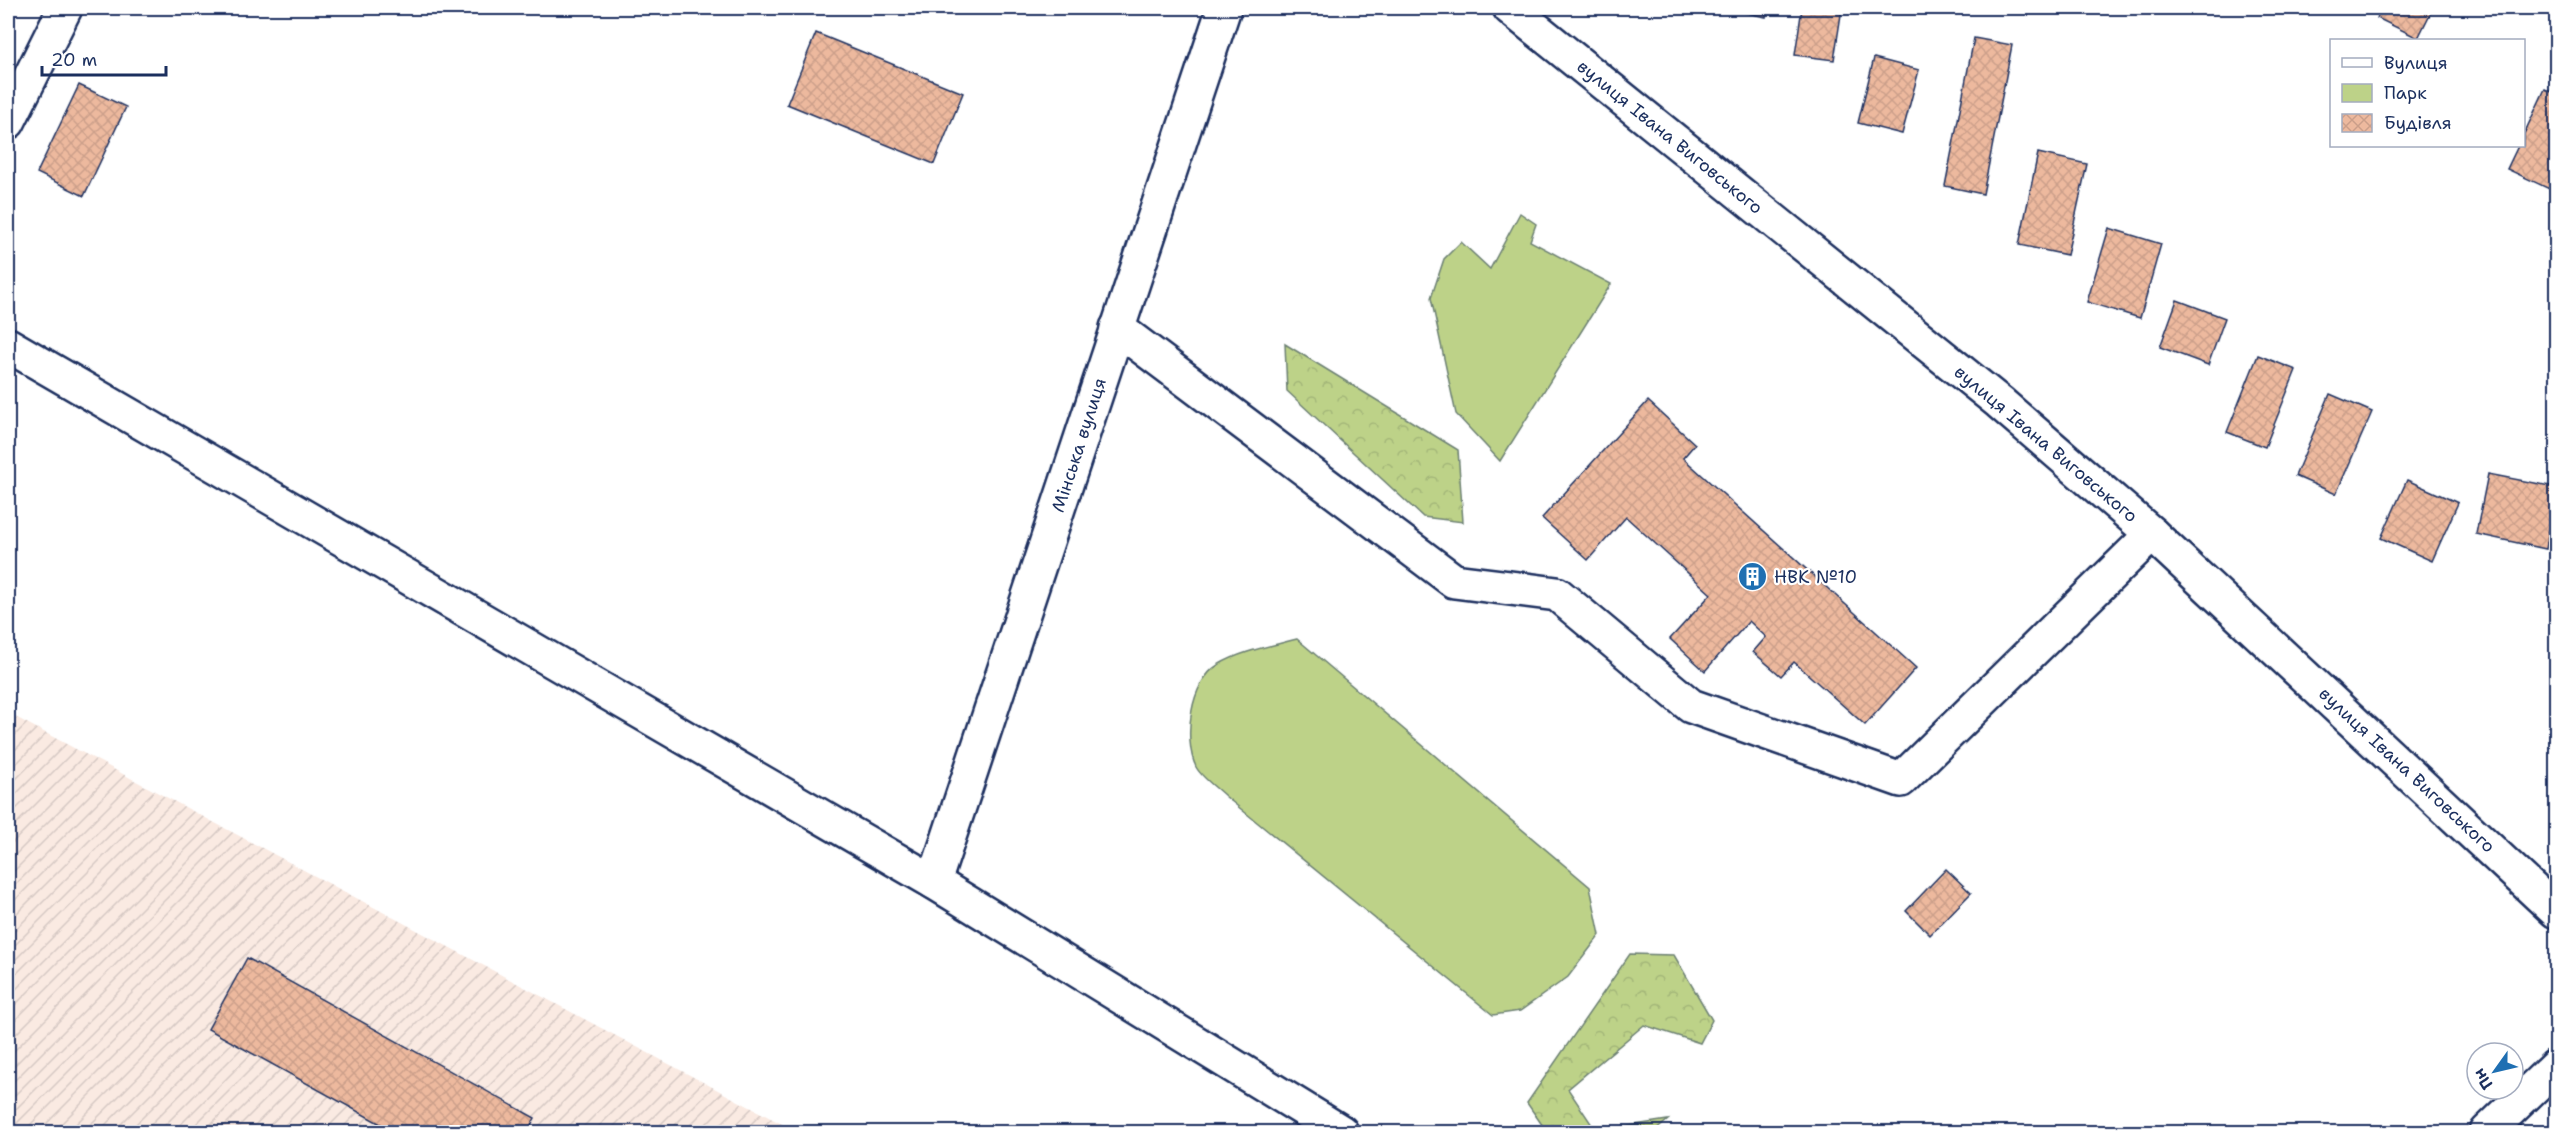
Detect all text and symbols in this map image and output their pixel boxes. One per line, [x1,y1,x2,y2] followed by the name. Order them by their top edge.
[42,39,166,77] scale bar
[2330,39,2525,147] legend
[51,48,97,72] text: 20 m
[2384,51,2448,75] text: Вулиця
[1572,54,1768,220] street label: вулиця Івана Виговського
[2384,81,2427,105] text: Парк
[2384,111,2452,135] text: Будівля
[1949,360,2143,528] street label: вулиця Івана Виговського
[1046,375,1112,515] street label: Мінська вулиця
[1737,561,1769,593] building icon: НВК №10
[1774,565,1857,589] place label: НВК №10
[2314,682,2500,858] street label: вулиця Івана Виговського
[2465,1041,2525,1101] north arrow
[2468,1064,2498,1094] text: Пн

